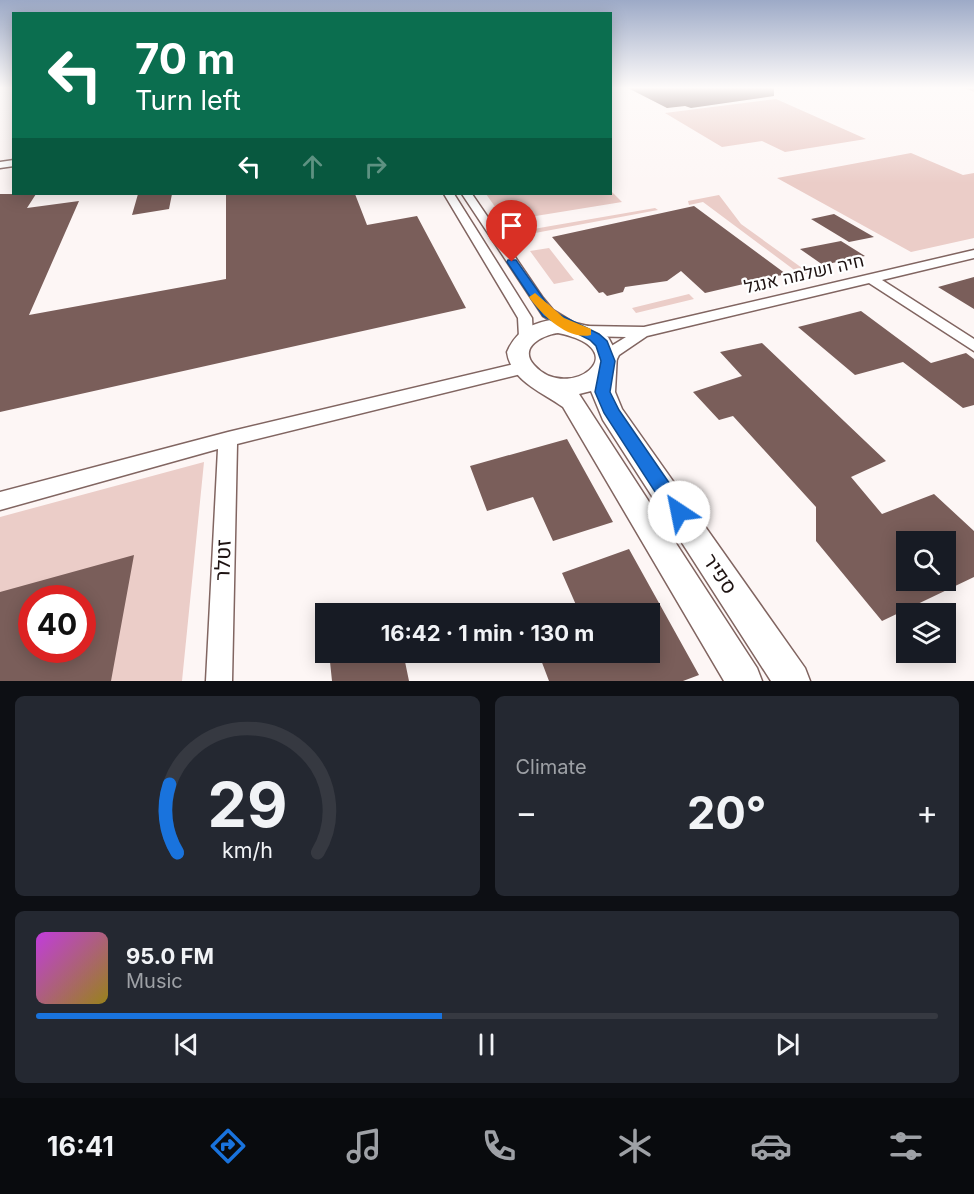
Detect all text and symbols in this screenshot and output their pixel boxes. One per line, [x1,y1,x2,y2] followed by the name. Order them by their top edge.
[135,33,235,84] text: 70 m
[36,36,114,114] icon: left
[135,84,241,117] text: Turn left
[233,150,266,183] icon: left
[296,150,329,183] icon: ahead
[359,150,392,183] icon: right
[486,200,537,262] pin
[495,209,528,242] icon: arrive
[742,250,866,297] street label: חיה ושלמה אנגל
[647,480,711,544] position arrow
[896,531,956,663] map controls
[896,531,956,591] button: search
[209,539,236,581] street label: זטלר
[698,549,743,599] street label: ספיר
[18,585,96,663] speed limit sign: 40
[896,603,956,663] button: layers
[381,620,594,646] text: 16:42 · 1 min · 130 m
[516,755,587,779] text: Climate
[207,767,287,842] text: 29
[687,785,766,840] text: 20°
[516,792,537,832] text: −
[916,792,938,832] text: +
[222,837,273,863] text: km/h
[126,943,214,969] text: 95.0 FM
[126,969,183,993] text: Music
[170,1028,203,1061] icon: previous
[470,1028,503,1061] icon: pause
[771,1028,804,1061] icon: next
[207,1125,249,1167] icon: directions
[343,1125,385,1167] icon: music
[478,1125,520,1167] icon: phone
[614,1125,656,1167] icon: climate
[750,1125,792,1167] icon: car
[885,1125,927,1167] icon: filters
[47,1130,114,1163] text: 16:41

